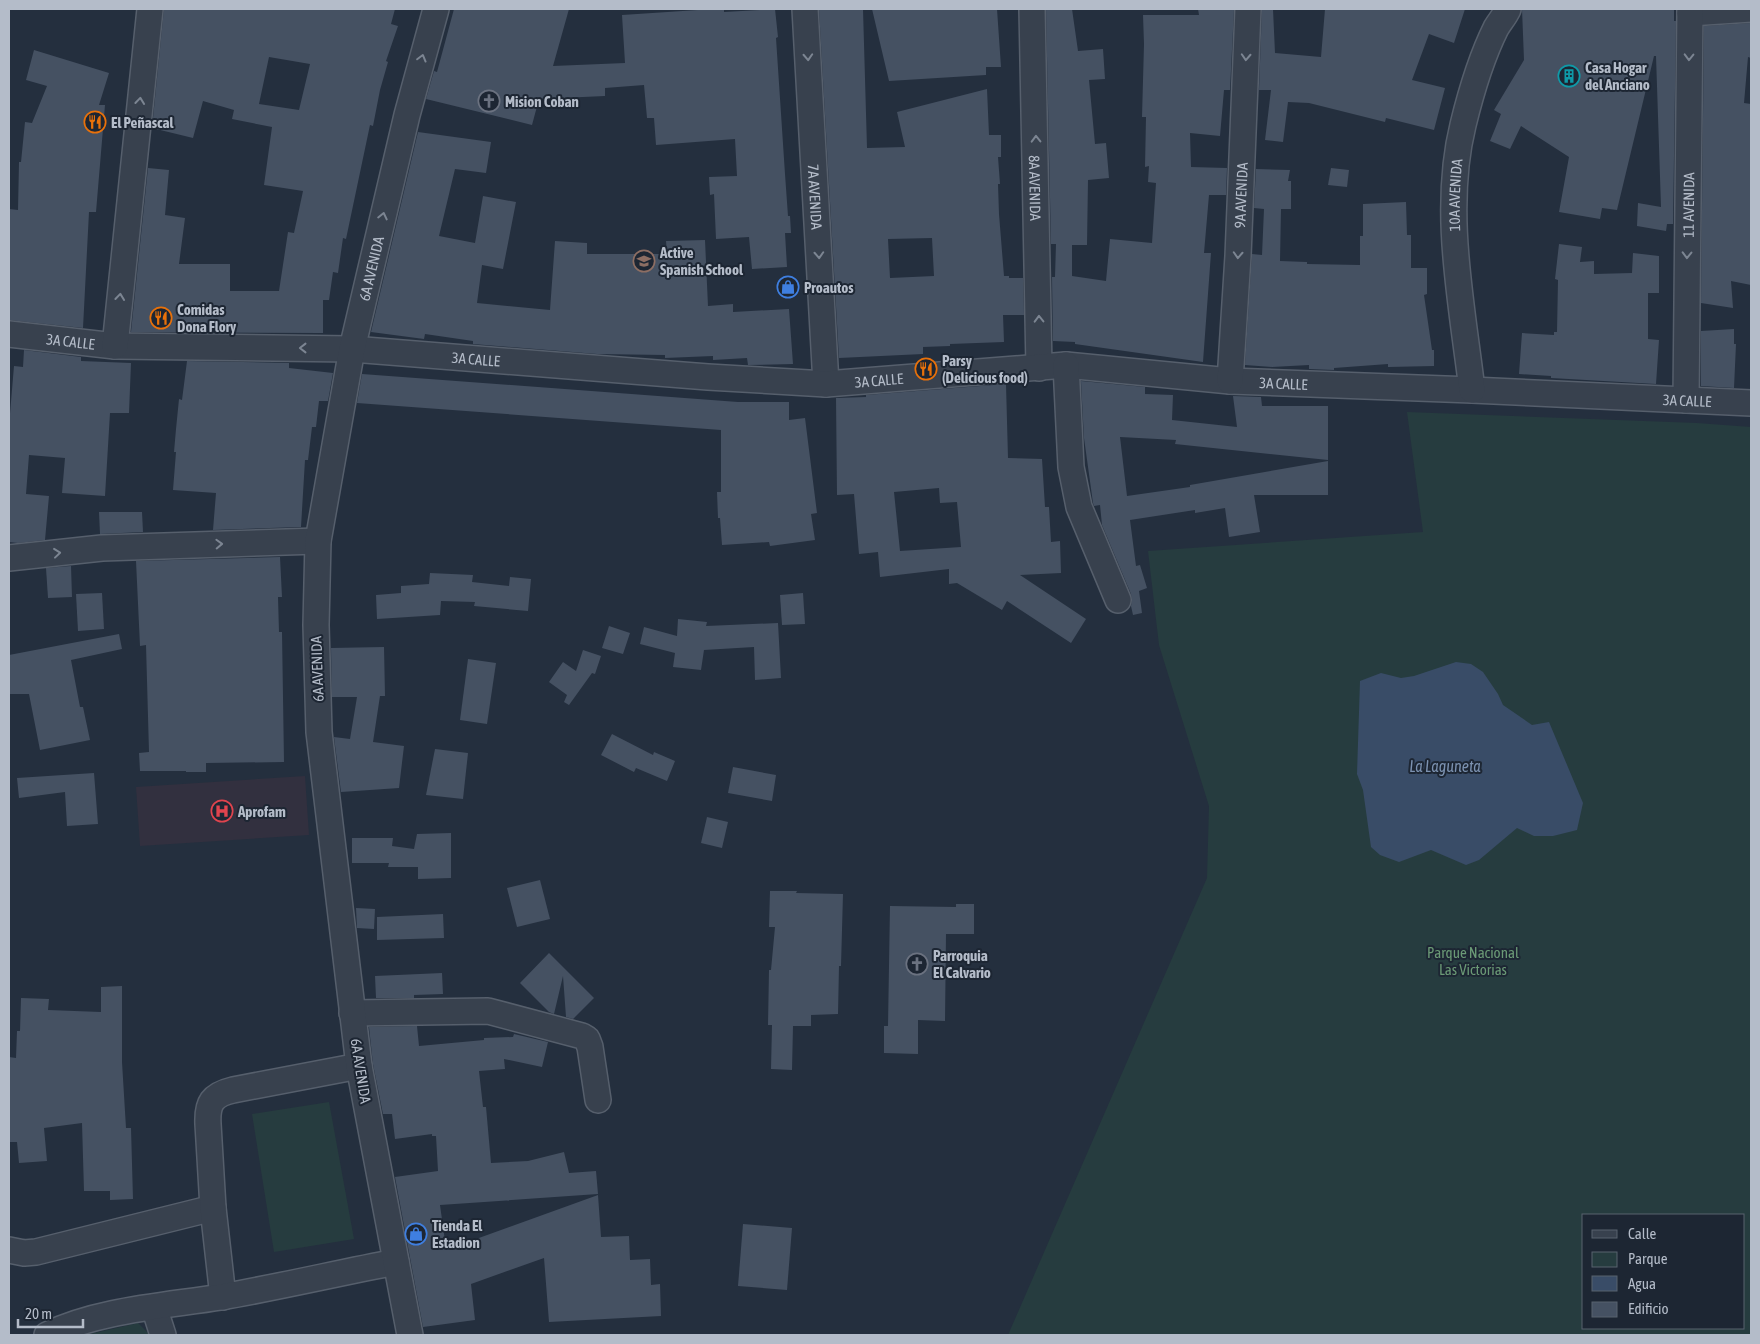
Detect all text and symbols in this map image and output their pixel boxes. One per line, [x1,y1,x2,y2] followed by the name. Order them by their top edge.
[803,54,814,62] one-way arrow
[1240,54,1251,62] one-way arrow
[1684,54,1694,62] one-way arrow
[417,55,427,63] one-way arrow
[1585,59,1650,93] place label: Casa Hogar del Anciano
[1557,64,1581,88] building icon: Casa Hogar del Anciano
[477,89,501,113] church icon: Mision Coban
[505,93,579,110] place label: Mision Coban
[134,96,145,104] one-way arrow
[83,110,107,134] restaurant icon: El Peñascal
[111,114,175,131] place label: El Peñascal
[1031,135,1041,142] one-way arrow
[1026,155,1045,222] street label: 8A AVENIDA
[1445,157,1465,232] street label: 10A AVENIDA
[1231,161,1250,228] street label: 9A AVENIDA
[805,163,826,231] street label: 7A AVENIDA
[1679,172,1697,238] street label: 11 AVENIDA
[377,212,388,221] one-way arrow
[355,234,387,302] street label: 6A AVENIDA
[659,244,744,278] place label: Active Spanish School
[632,249,656,273] school or university icon: Active Spanish School
[813,251,824,259] one-way arrow
[1682,251,1693,259] one-way arrow
[1233,252,1243,259] one-way arrow
[776,275,800,299] shop icon: Proautos
[804,279,854,296] place label: Proautos
[114,293,125,301] one-way arrow
[177,301,237,335] place label: Comidas Dona Flory
[149,306,173,330] restaurant icon: Comidas Dona Flory
[1034,315,1044,322] one-way arrow
[45,330,96,352] street label: 3A CALLE
[299,343,306,353] one-way arrow
[451,348,501,369] street label: 3A CALLE
[942,352,1028,386] place label: Parsy (Delicious food)
[914,357,938,381] restaurant icon: Parsy (Delicious food)
[854,369,904,390] street label: 3A CALLE
[1259,374,1309,392] street label: 3A CALLE
[1662,390,1712,410] street label: 3A CALLE
[216,539,224,550] one-way arrow
[54,548,62,559] one-way arrow
[307,635,327,702] street label: 6A AVENIDA
[1409,757,1481,776] water label: La Laguneta
[210,799,234,823] hospital icon: Aprofam
[237,803,286,820] place label: Aprofam
[1427,944,1519,978] park label: Parque Nacional Las Victorias
[933,947,991,981] place label: Parroquia El Calvario
[905,952,929,976] church icon: Parroquia El Calvario
[347,1037,375,1105] street label: 6A AVENIDA
[1582,1214,1745,1329] legend
[432,1217,483,1251] place label: Tienda El Estadion
[404,1222,428,1246] shop icon: Tienda El Estadion
[1628,1225,1657,1242] text: Calle
[1628,1250,1668,1267] text: Parque
[1628,1275,1656,1292] text: Agua
[18,1296,82,1328] scale bar
[1628,1300,1669,1317] text: Edificio
[25,1305,52,1322] text: 20 m

